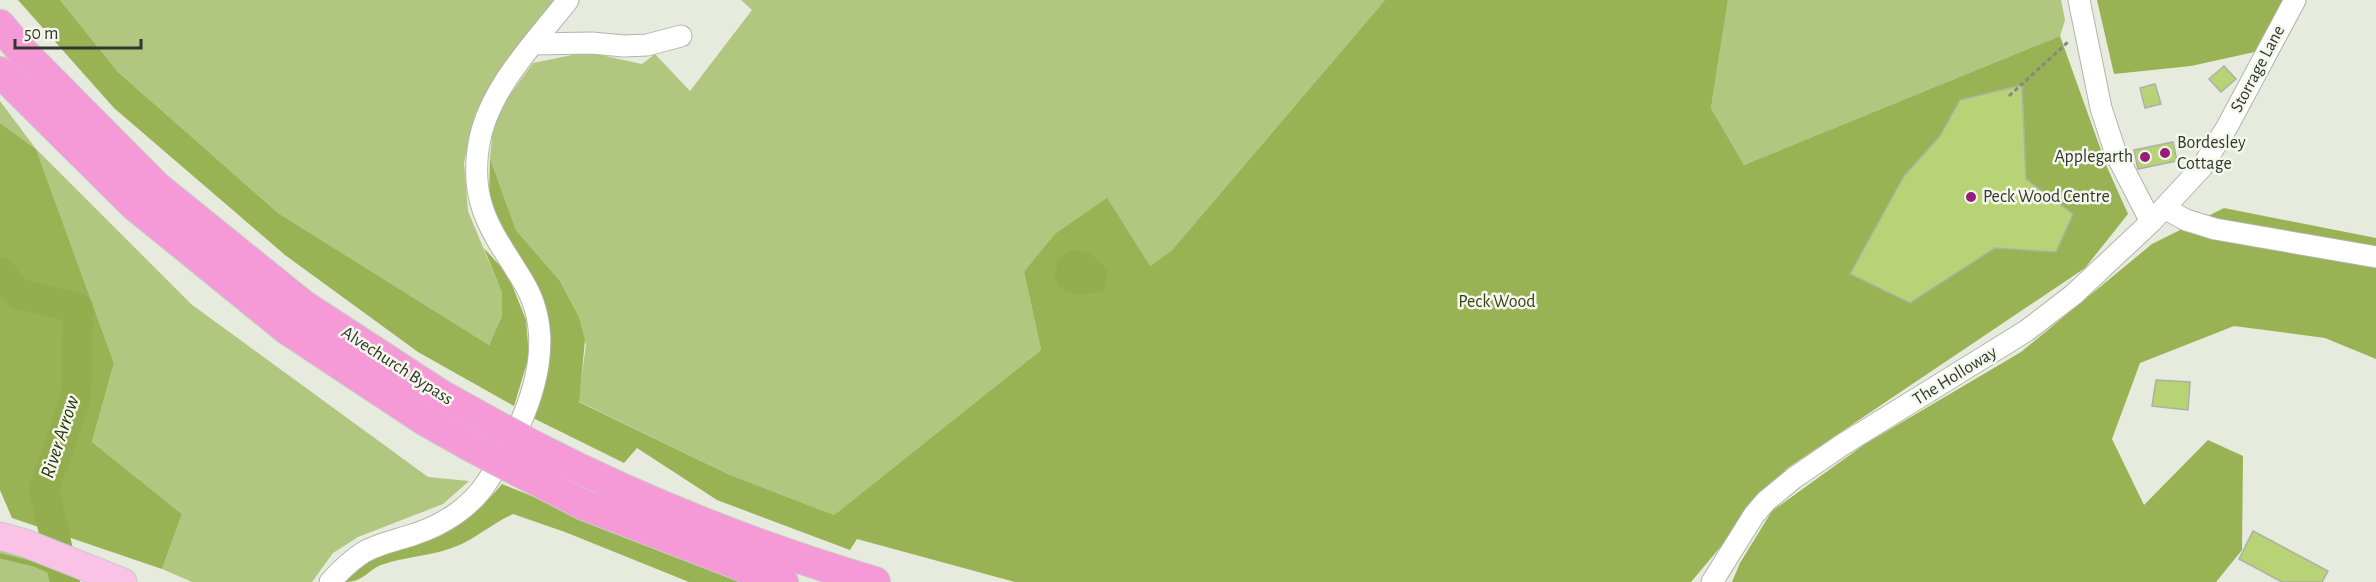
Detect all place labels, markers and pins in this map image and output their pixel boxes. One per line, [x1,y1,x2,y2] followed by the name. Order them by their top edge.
[2177,134,2246,173] place label: Bordesley Cottage
[2158,146,2172,160] marker: Bordesley Cottage
[2054,148,2133,166] place label: Applegarth
[2138,150,2152,164] marker: Applegarth
[1983,188,2110,206] place label: Peck Wood Centre
[1964,190,1978,204] marker: Peck Wood Centre

